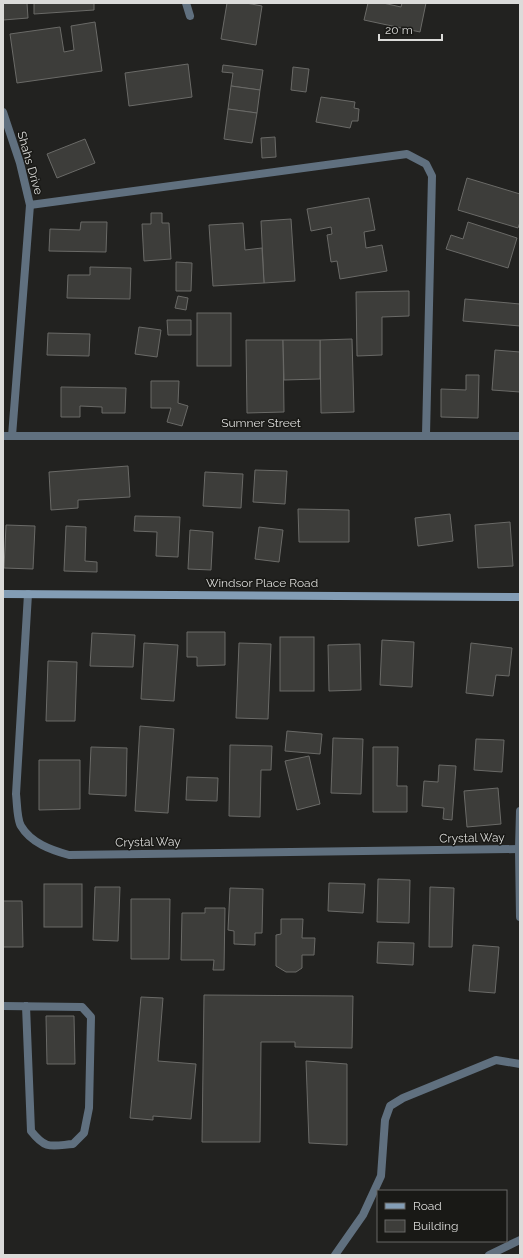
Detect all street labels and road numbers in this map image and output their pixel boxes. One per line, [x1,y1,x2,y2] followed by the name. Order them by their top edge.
[14,130,46,196] street label: Shahs Drive
[221,416,301,430] street label: Sumner Street
[206,576,318,590] street label: Windsor Place Road
[439,830,505,846] street label: Crystal Way
[115,834,181,850] street label: Crystal Way

